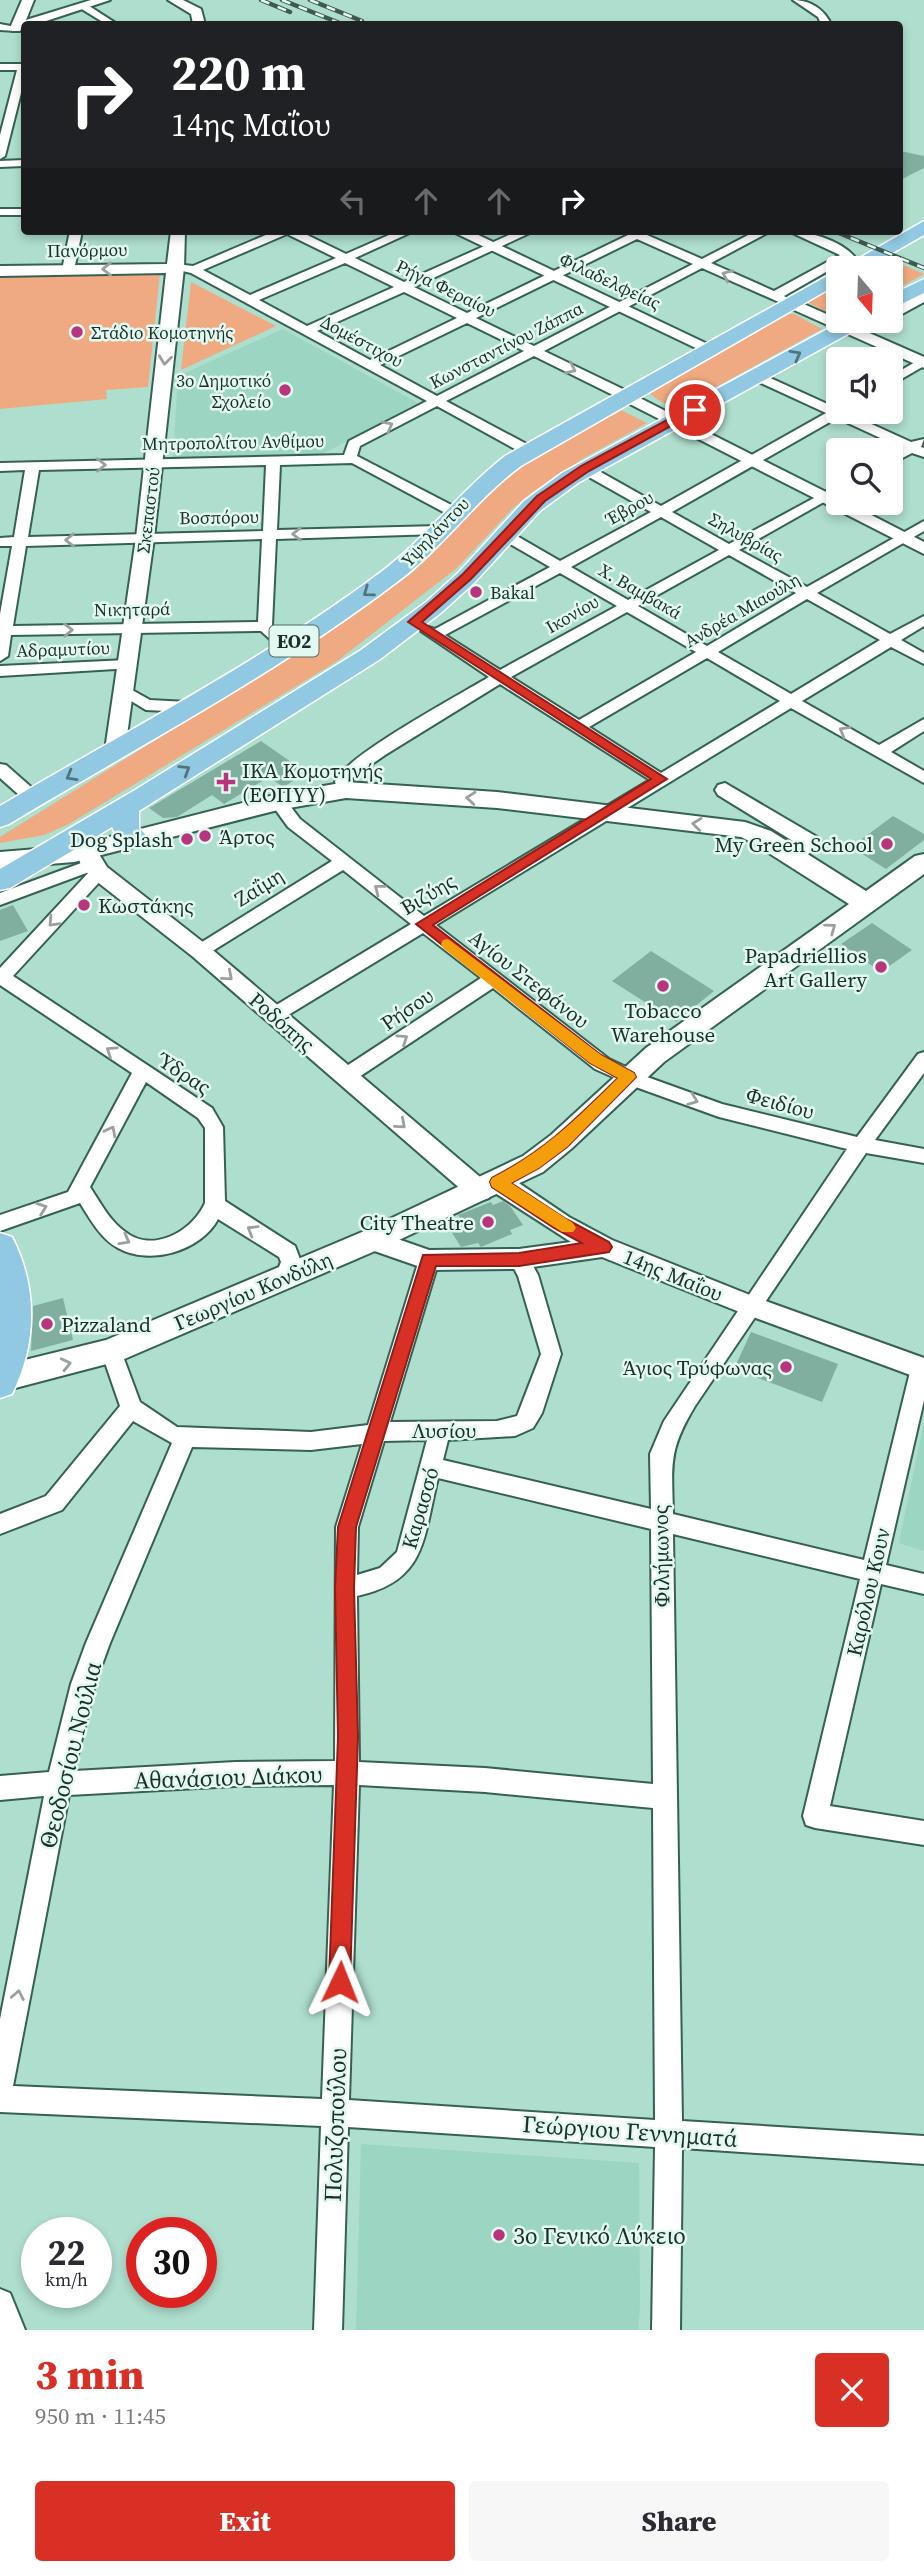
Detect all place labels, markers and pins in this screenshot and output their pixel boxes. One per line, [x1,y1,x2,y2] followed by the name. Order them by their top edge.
[91,320,233,345] place label: Στάδιο Κομοτηνής
[69,324,85,340] marker: Στάδιο Κομοτηνής
[176,368,271,414] place label: 3ο Δημοτικό Σχολείο
[665,380,725,440] pin
[277,382,293,398] marker: 3ο Δημοτικό Σχολείο
[490,580,535,605] place label: Bakal
[468,584,484,600] marker: Bakal
[242,756,383,809] place label: ΙΚΑ Κομοτηνής (ΕΟΠΥΥ)
[216,772,236,792] marker: ΙΚΑ Κομοτηνής (ΕΟΠΥΥ)
[219,822,275,851] place label: Άρτος
[70,825,173,854] place label: Dog Splash
[197,828,213,844] marker: Άρτος
[715,830,873,859] place label: My Green School
[179,831,195,847] marker: Dog Splash
[879,836,895,852] marker: My Green School
[98,891,194,920] place label: Κωστάκης
[76,897,92,913] marker: Κωστάκης
[744,941,867,994] place label: Papadriellios Art Gallery
[873,959,889,975] marker: Papadriellios Art Gallery
[655,978,671,994] marker: Tobacco Warehouse
[611,996,715,1049] place label: Tobacco Warehouse
[360,1208,474,1237] place label: City Theatre
[480,1214,496,1230] marker: City Theatre
[61,1310,151,1339] place label: Pizzaland
[39,1316,55,1332] marker: Pizzaland
[623,1353,772,1382] place label: Άγιος Τρύφωνας
[778,1359,794,1375] marker: Άγιος Τρύφωνας
[513,2219,686,2252] place label: 3ο Γενικό Λύκειο
[491,2227,507,2243] marker: 3ο Γενικό Λύκειο

